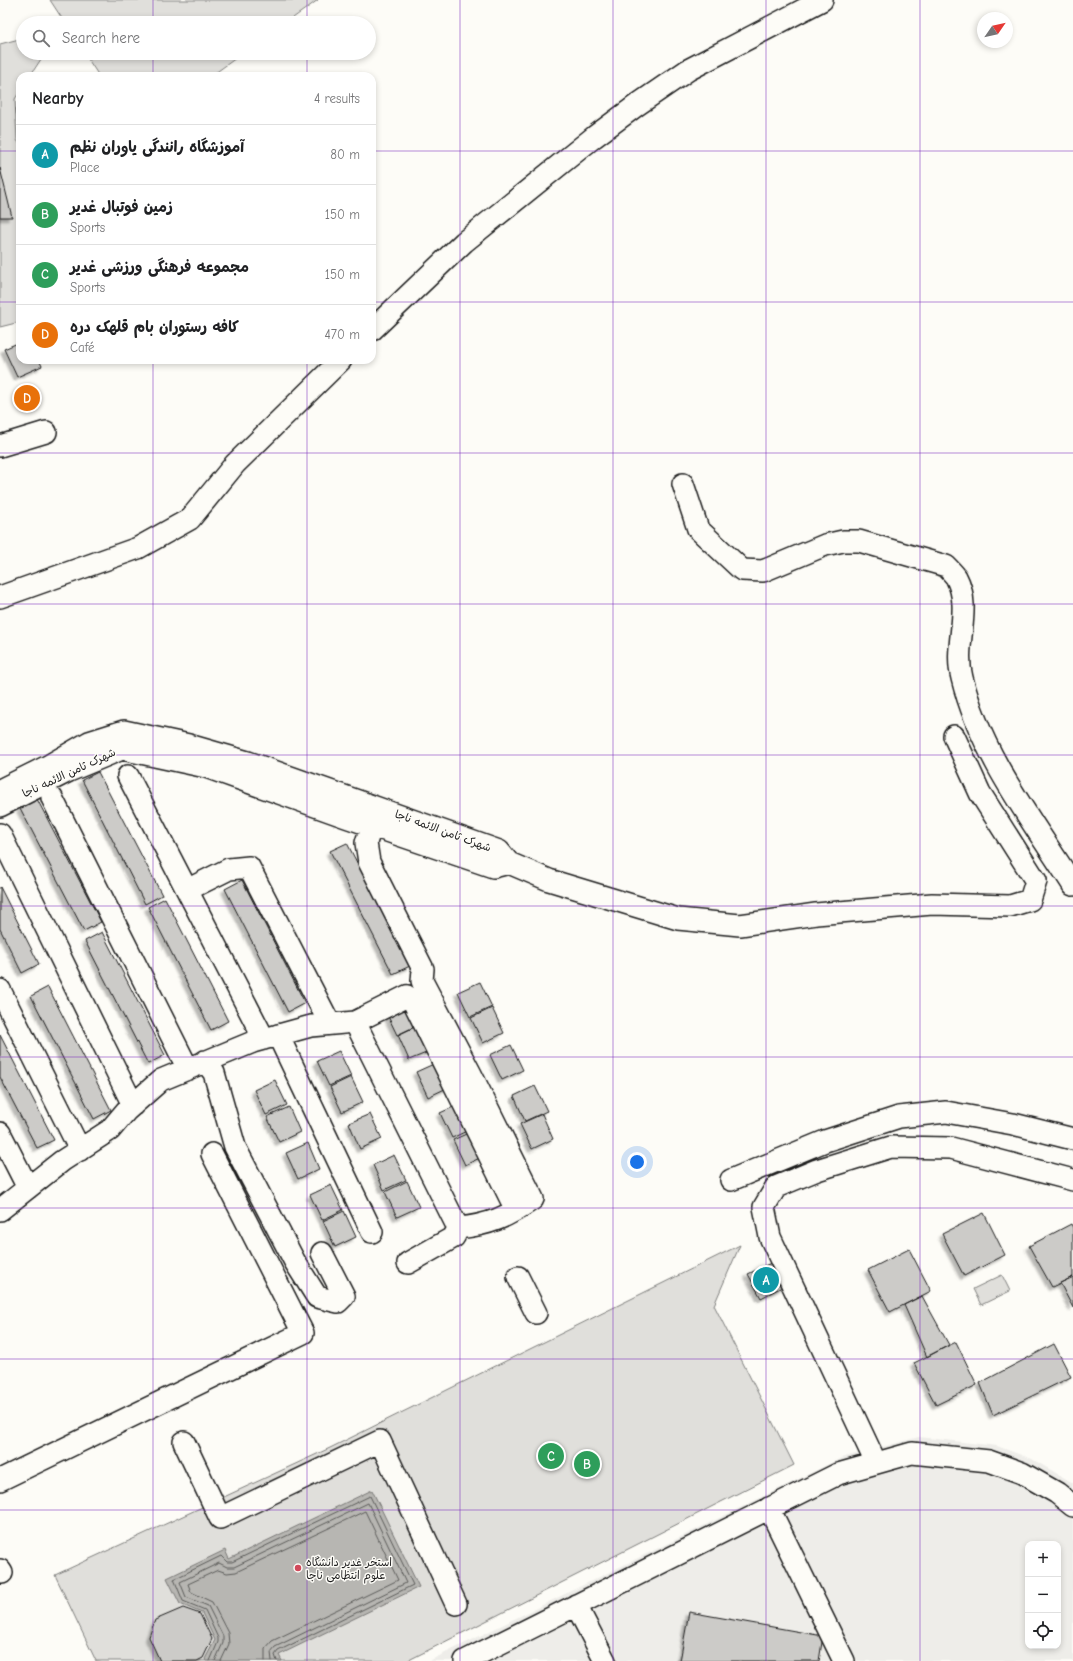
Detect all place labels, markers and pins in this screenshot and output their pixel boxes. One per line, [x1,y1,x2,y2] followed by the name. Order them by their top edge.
[14,383,40,413] pin: D
[753,1265,779,1295] pin: A
[538,1441,564,1471] pin: C
[574,1449,600,1479] pin: B
[306,1556,392,1584] place label: استخر غدیر دانشگاه علوم انتظامی ناجا
[293,1563,303,1573] marker: استخر غدیر دانشگاه علوم انتظامی ناجا

